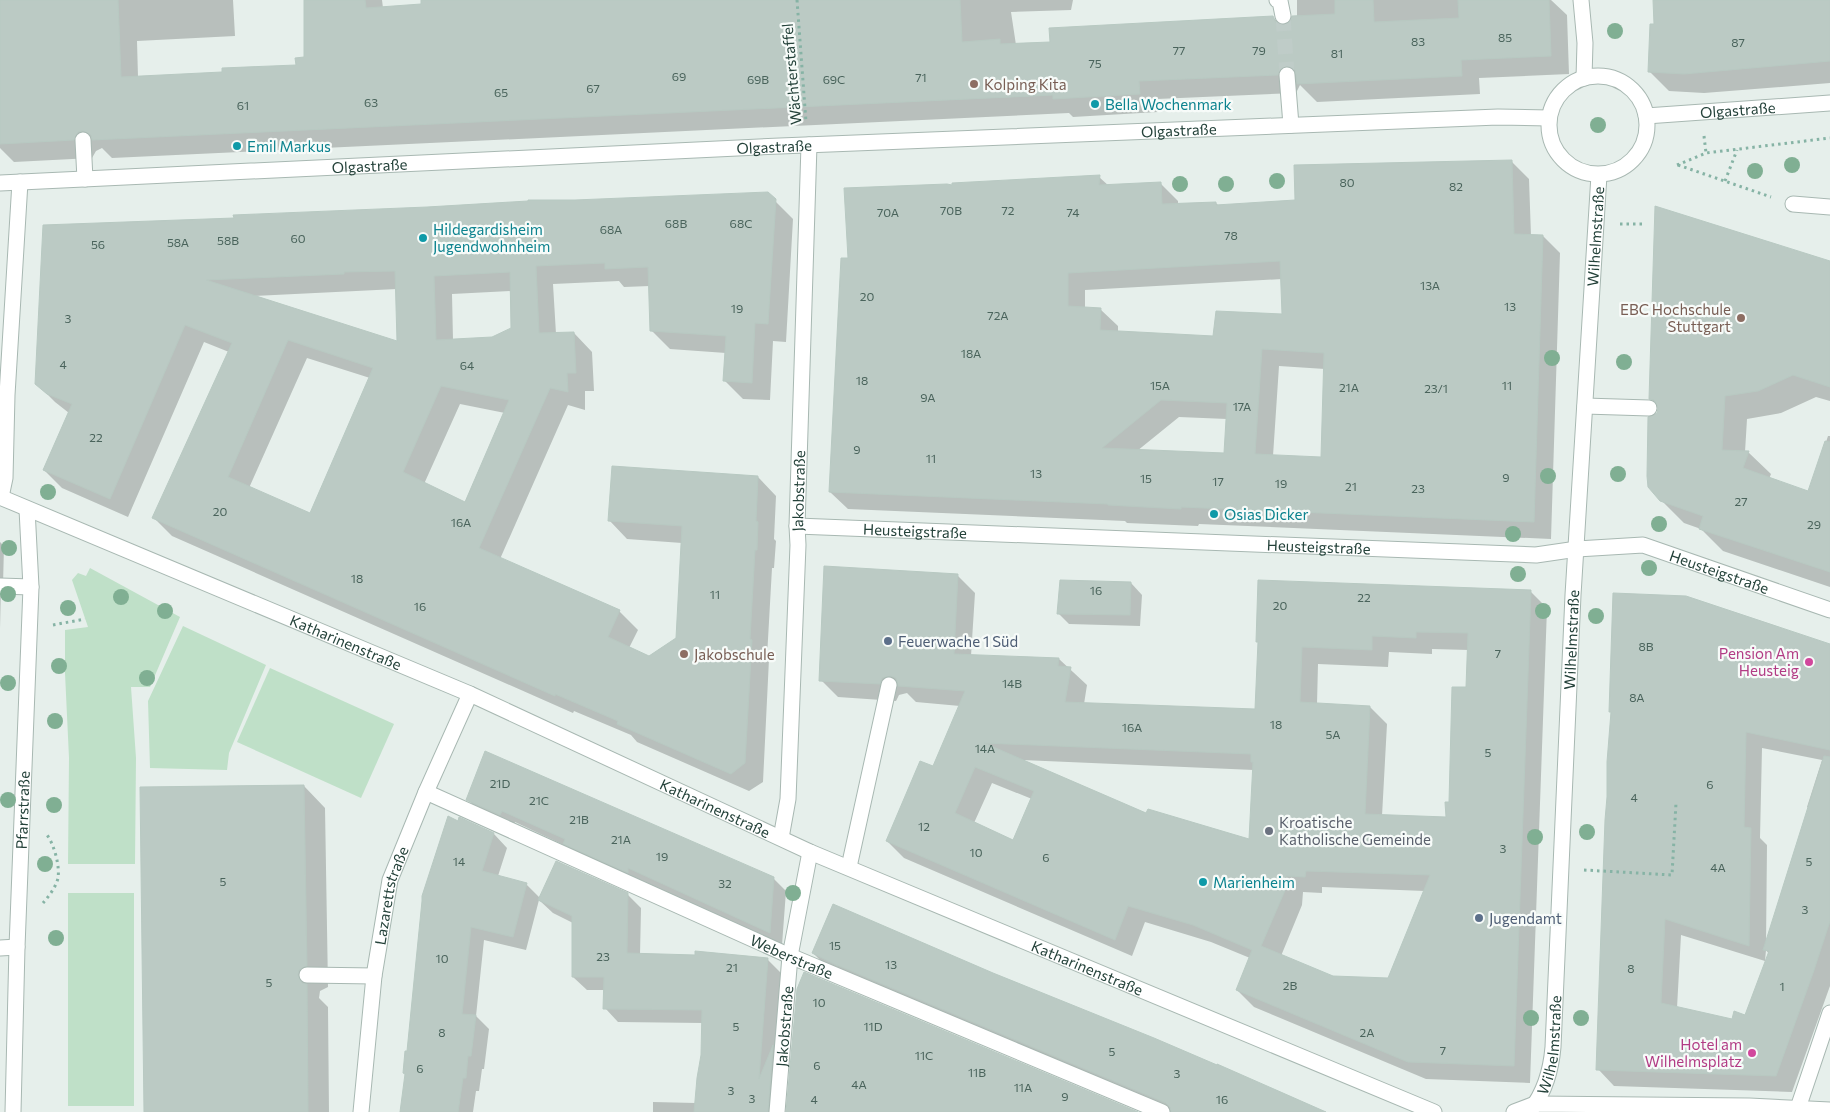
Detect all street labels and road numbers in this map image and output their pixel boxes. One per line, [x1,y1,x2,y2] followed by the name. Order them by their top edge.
[778,23,804,125] street label: Wächterstaffel
[1699,98,1776,121] street label: Olgastraße
[1141,119,1217,140] street label: Olgastraße
[736,136,812,157] street label: Olgastraße
[331,155,408,176] street label: Olgastraße
[1583,186,1607,287] street label: Wilhelmstraße
[788,450,808,532] street label: Jakobstraße
[863,520,967,542] street label: Heusteigstraße
[1266,535,1371,558] street label: Heusteigstraße
[1667,546,1772,597] street label: Heusteigstraße
[1560,589,1582,690] street label: Wilhelmstraße
[287,611,404,673] street label: Katharinenstraße
[12,771,33,850] street label: Pfarrstraße
[657,775,773,841] street label: Katharinenstraße
[370,843,412,946] street label: Lazarettstraße
[748,930,836,982] street label: Weberstraße
[1029,936,1146,999] street label: Katharinenstraße
[772,985,796,1068] street label: Jakobstraße
[1533,995,1564,1097] street label: Wilhelmstraße

